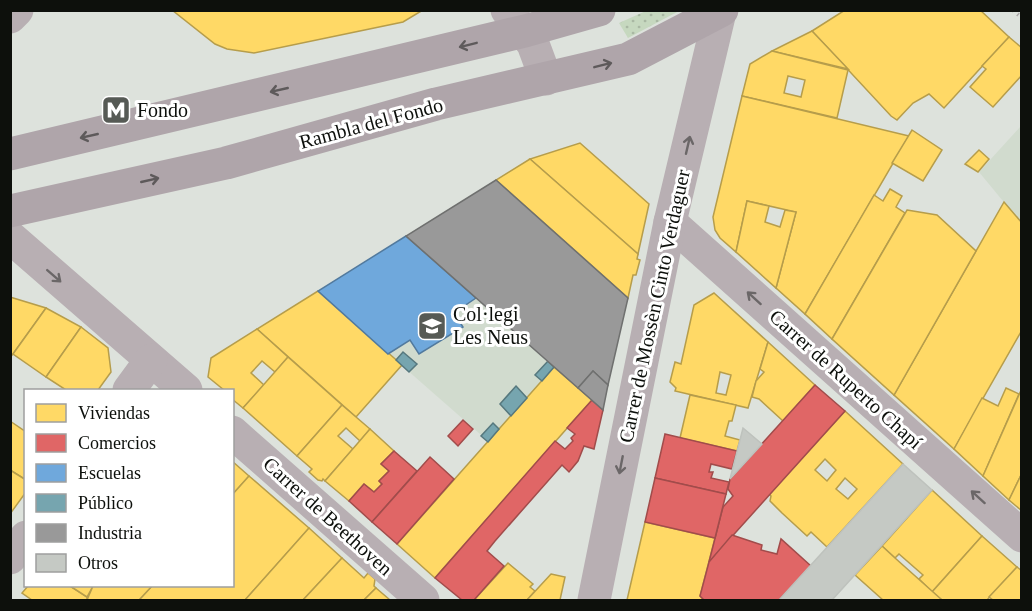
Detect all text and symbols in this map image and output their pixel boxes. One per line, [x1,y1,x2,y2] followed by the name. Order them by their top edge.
[459,40,478,52] one-way arrow
[593,58,612,70] one-way arrow
[269,85,288,97] one-way arrow
[297,93,445,153] street label: Rambla del Fondo
[100,94,132,126] metro station icon: Fondo
[137,99,188,121] place label: Fondo
[80,130,99,142] one-way arrow
[683,136,695,155] one-way arrow
[614,167,695,445] street label: Carrer de Mossèn Cinto Verdaguer
[140,173,159,185] one-way arrow
[47,269,62,283] one-way arrow
[747,291,762,305] one-way arrow
[453,303,528,348] place label: Col·legi Les Neus
[765,305,927,454] street label: Carrer de Ruperto Chapí
[416,310,448,342] school or university icon: Col·legi Les Neus
[24,389,234,587] legend
[78,403,150,423] text: Viviendas
[78,433,156,453] text: Comercios
[259,452,397,580] street label: Carrer de Beethoven
[615,455,626,474] one-way arrow
[78,463,141,483] text: Escuelas
[971,490,986,504] one-way arrow
[78,493,133,513] text: Público
[78,523,142,543] text: Industria
[78,553,118,573] text: Otros

